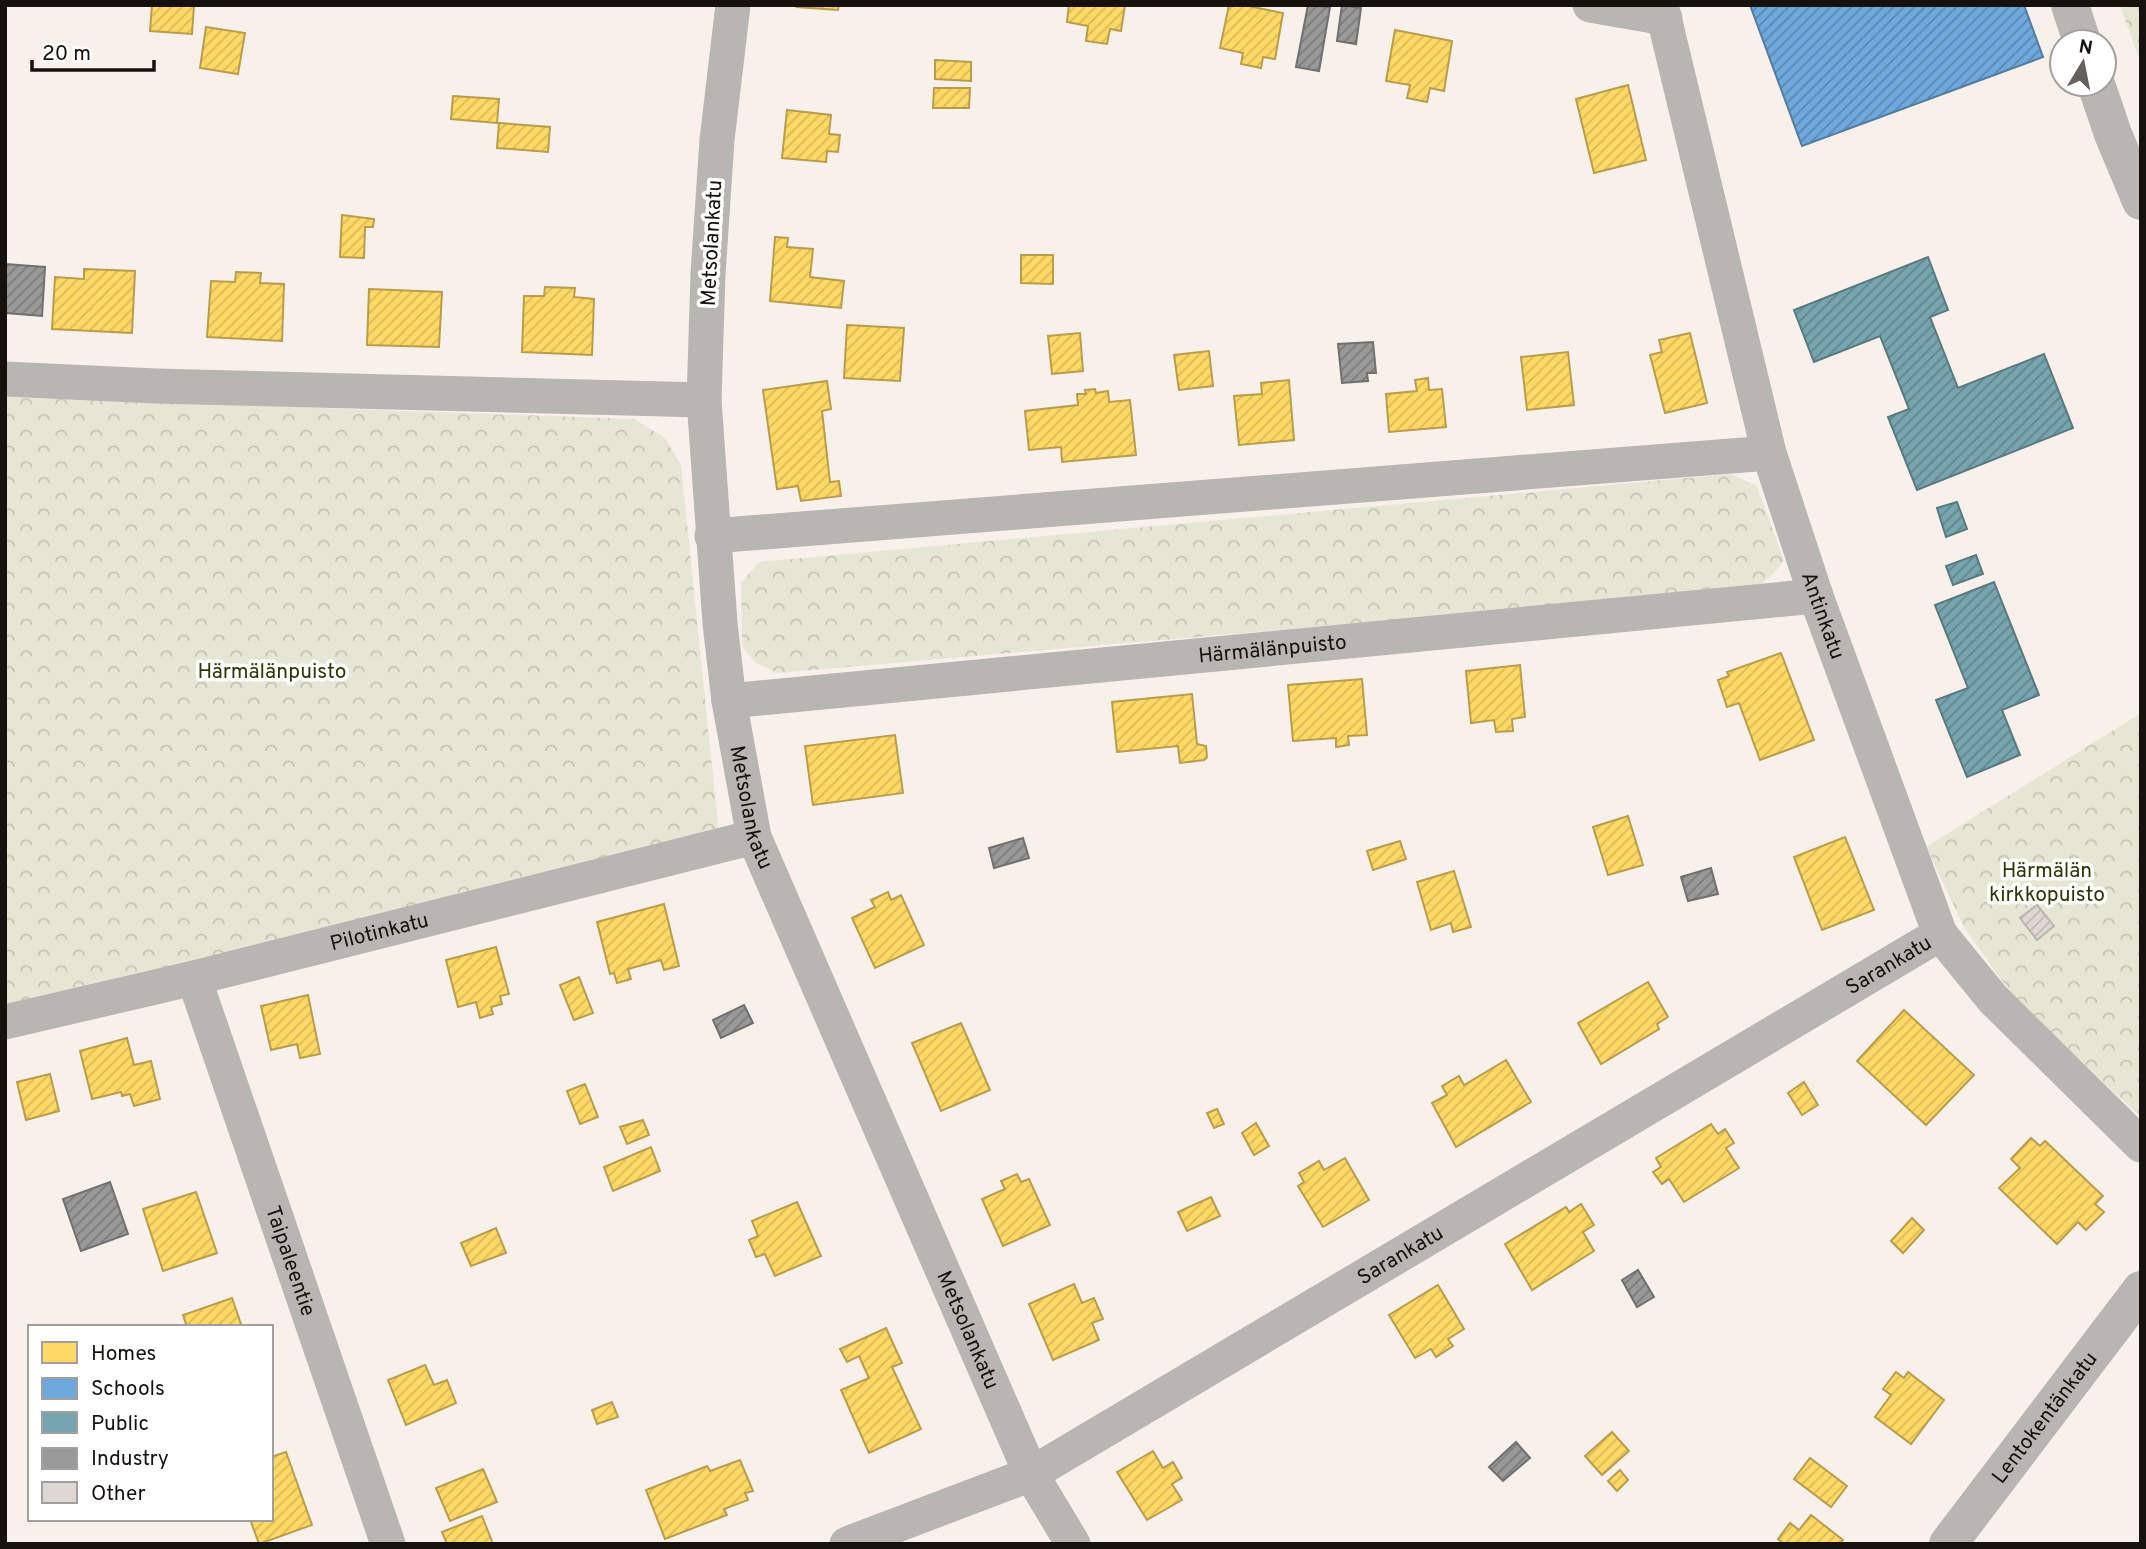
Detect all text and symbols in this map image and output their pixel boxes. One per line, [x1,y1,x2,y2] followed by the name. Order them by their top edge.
[32,28,154,72] scale bar
[2048,28,2118,98] north arrow
[2077,35,2094,61] text: N
[42,41,91,68] text: 20 m
[696,179,729,307] street label: Metsolankatu
[1794,569,1850,663] street label: Antinkatu
[1197,629,1348,671] street label: Härmälänpuisto
[198,659,346,686] park label: Härmälänpuisto
[722,743,778,874] street label: Metsolankatu
[1989,858,2105,909] park label: Härmälän kirkkopuisto
[327,907,432,958] street label: Pilotinkatu
[1841,930,1937,1002] street label: Sarankatu
[258,1203,321,1320] street label: Taipaleentie
[1353,1220,1449,1292] street label: Sarankatu
[929,1267,1004,1394] street label: Metsolankatu
[28,1325,273,1521] legend
[91,1341,156,1368] text: Homes
[1987,1347,2104,1490] street label: Lentokentänkatu
[91,1376,165,1403] text: Schools
[91,1411,149,1438] text: Public
[91,1446,169,1473] text: Industry
[91,1481,146,1508] text: Other

